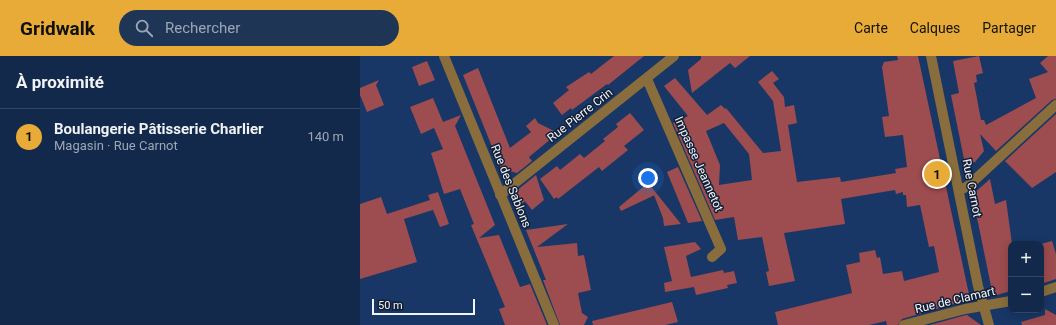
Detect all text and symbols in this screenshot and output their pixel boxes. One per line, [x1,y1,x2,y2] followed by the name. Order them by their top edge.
[119,10,399,46] search box
[20,17,95,40] text: Gridwalk
[133,17,155,39] icon: search
[165,19,240,37] text: Rechercher
[854,20,888,36] text: Carte
[910,20,960,36] text: Calques
[982,20,1036,36] text: Partager
[16,72,104,92] text: À proximité
[545,85,615,145] street label: Rue Pierre Crin
[672,114,726,214] street label: Impasse Jeannetot
[54,120,264,138] text: Boulangerie Pâtisserie Charlier
[25,129,33,144] text: 1
[307,129,344,144] text: 140 m
[54,138,178,153] text: Magasin · Rue Carnot
[488,142,534,230] street label: Rue des Sablons
[959,158,985,218] street label: Rue Carnot
[924,159,950,189] pin: 1
[638,168,658,188] your location
[1008,241,1044,313] map controls
[1008,241,1044,277] button: +
[1008,277,1044,313] button: −
[913,284,997,316] street label: Rue de Clamart
[372,297,475,316] scale bar
[378,299,403,312] text: 50 m

